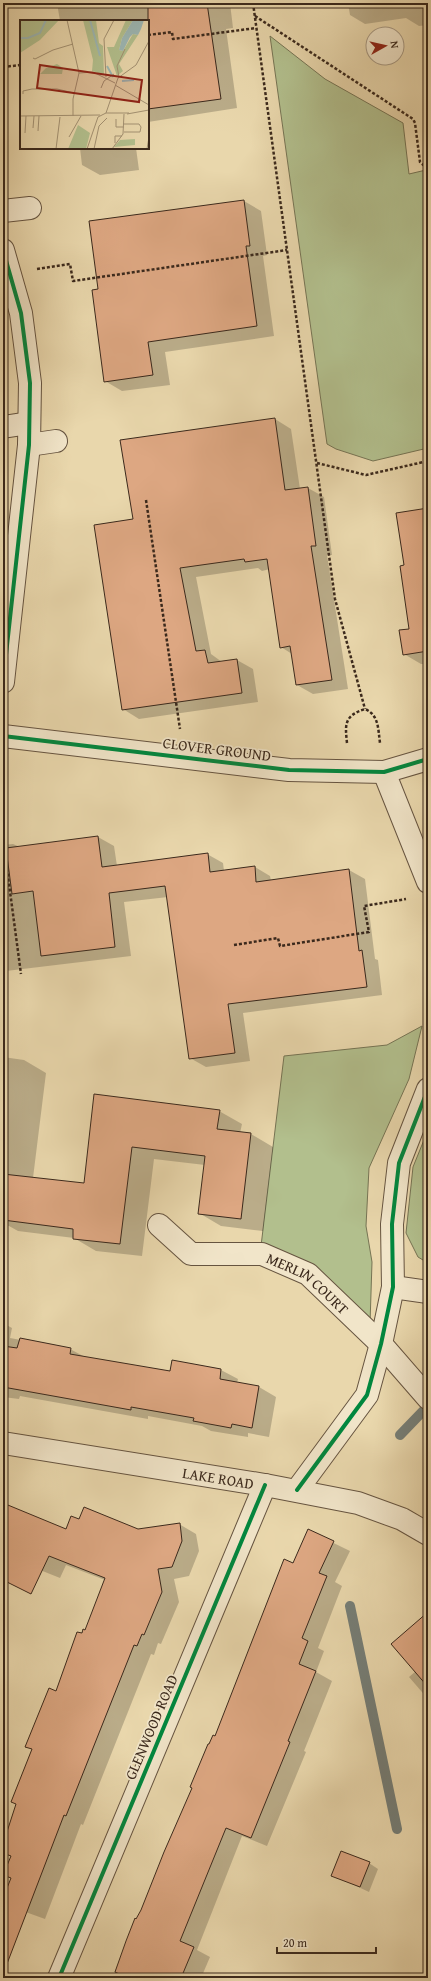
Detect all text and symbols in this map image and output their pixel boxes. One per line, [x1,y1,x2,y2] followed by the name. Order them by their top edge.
[20,20,149,149] inset map
[365,26,405,66] north arrow
[386,40,403,50] text: N
[162,732,272,766] street label: CLOVER GROUND
[263,1247,354,1319] street label: MERLIN COURT
[181,1461,255,1494] street label: LAKE ROAD
[119,1671,183,1783] street label: GLENWOOD ROAD
[277,1929,376,1955] scale bar
[283,1934,307,1951] text: 20 m

